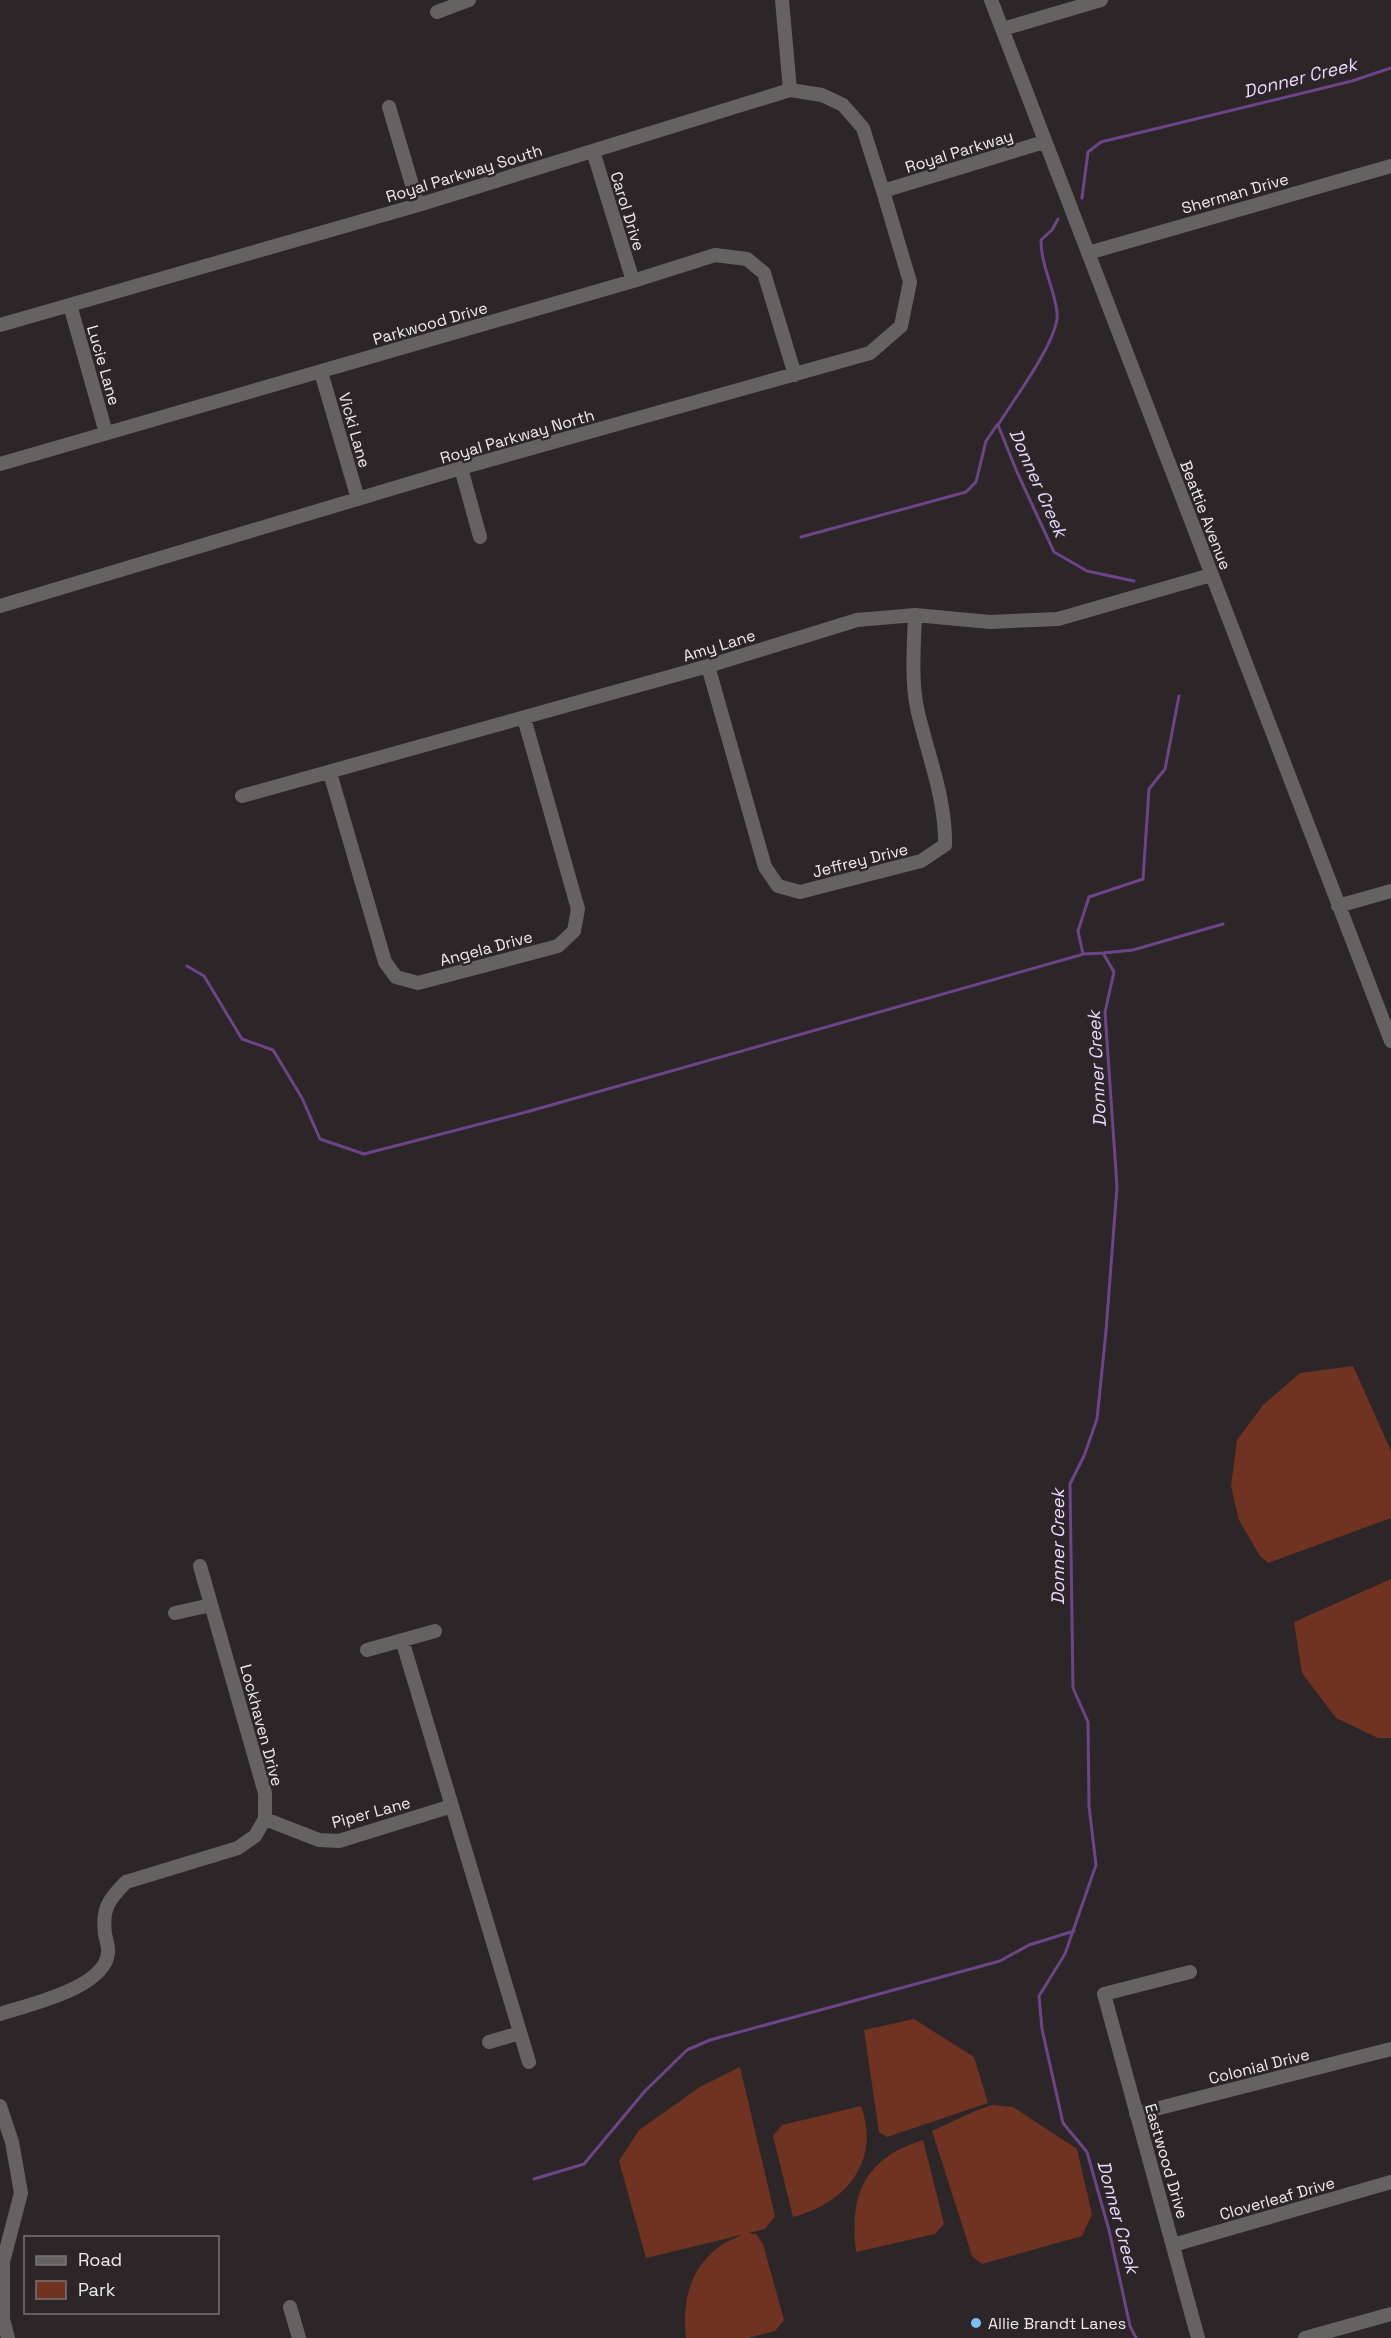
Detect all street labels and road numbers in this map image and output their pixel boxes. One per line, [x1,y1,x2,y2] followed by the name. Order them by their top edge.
[903,125,1016,178] street label: Royal Parkway
[383,140,545,207] street label: Royal Parkway South
[1179,168,1291,219] street label: Sherman Drive
[606,169,649,253] street label: Carol Drive
[370,297,490,350] street label: Parkwood Drive
[82,322,125,408] street label: Lucie Lane
[334,390,375,470] street label: Vicki Lane
[438,404,597,469] street label: Royal Parkway North
[1175,457,1236,573] street label: Beattie Avenue
[680,624,758,666] street label: Amy Lane
[810,838,910,883] street label: Jeffrey Drive
[437,926,535,971] street label: Angela Drive
[235,1662,288,1788] street label: Lockhaven Drive
[329,1792,413,1833] street label: Piper Lane
[1206,2044,1312,2089] street label: Colonial Drive
[1140,2101,1193,2221] street label: Eastwood Drive
[1217,2172,1337,2225] street label: Cloverleaf Drive

